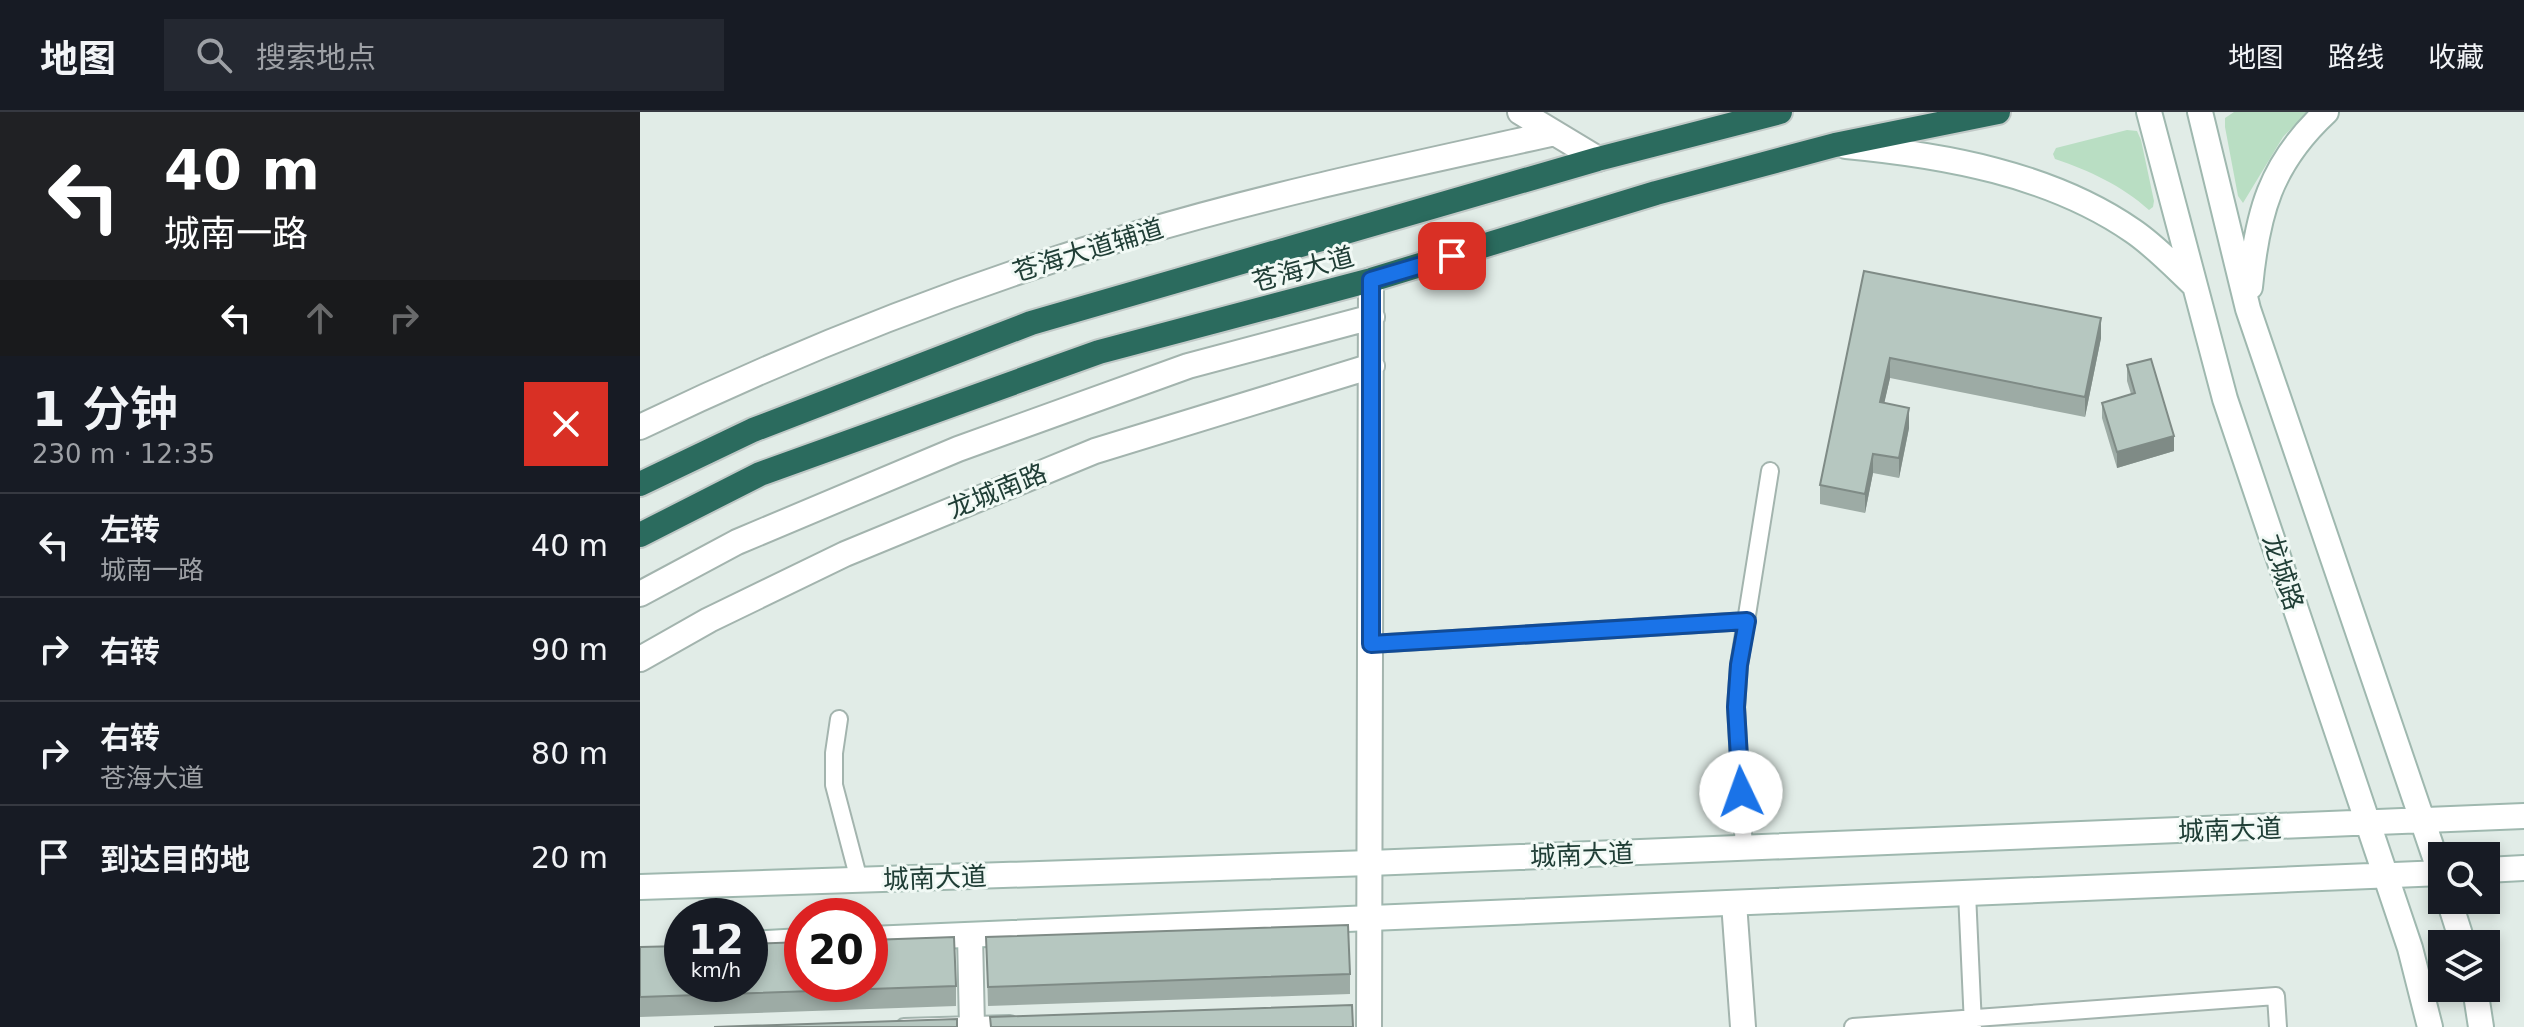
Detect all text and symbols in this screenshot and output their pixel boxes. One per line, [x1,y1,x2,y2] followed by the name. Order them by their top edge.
[164,19,724,91] search box
[192,33,236,77] icon: search
[40,37,116,81] text: 地图
[256,40,376,75] text: 搜索地点
[2228,41,2284,74] text: 地图
[2328,41,2384,74] text: 路线
[2428,41,2484,74] text: 收藏
[164,137,320,202] text: 40 m
[32,144,136,248] icon: left
[164,213,308,254] text: 城南一路
[1009,213,1167,287] street label: 苍海大道辅道
[1418,222,1486,290] pin
[1430,234,1474,278] icon: arrive
[1249,241,1357,297] street label: 苍海大道
[214,296,258,340] icon: left
[298,296,342,340] icon: ahead
[382,296,426,340] icon: right
[32,381,178,437] text: 1 分钟
[524,382,608,466] button: close
[32,439,215,469] text: 230 m · 12:35
[943,458,1051,524] street label: 龙城南路
[100,512,160,547] text: 左转
[32,523,76,567] icon: left
[531,528,608,563] text: 40 m
[2257,530,2309,614] street label: 龙城路
[100,555,204,585] text: 城南一路
[32,627,76,671] icon: right
[531,632,608,667] text: 90 m
[100,634,160,669] text: 右转
[100,720,160,755] text: 右转
[32,731,76,775] icon: right
[531,736,608,771] text: 80 m
[1699,750,1783,834] position arrow
[100,763,204,793] text: 苍海大道
[2178,813,2282,847] street label: 城南大道
[32,835,76,879] icon: arrive
[1530,838,1634,872] street label: 城南大道
[531,840,608,875] text: 20 m
[100,842,250,877] text: 到达目的地
[2428,842,2500,1002] map controls
[2428,842,2500,914] button: search
[883,861,987,895] street label: 城南大道
[784,898,888,1002] speed limit sign: 20
[688,917,744,963] text: 12
[2428,930,2500,1002] button: layers
[691,958,741,982] text: km/h

